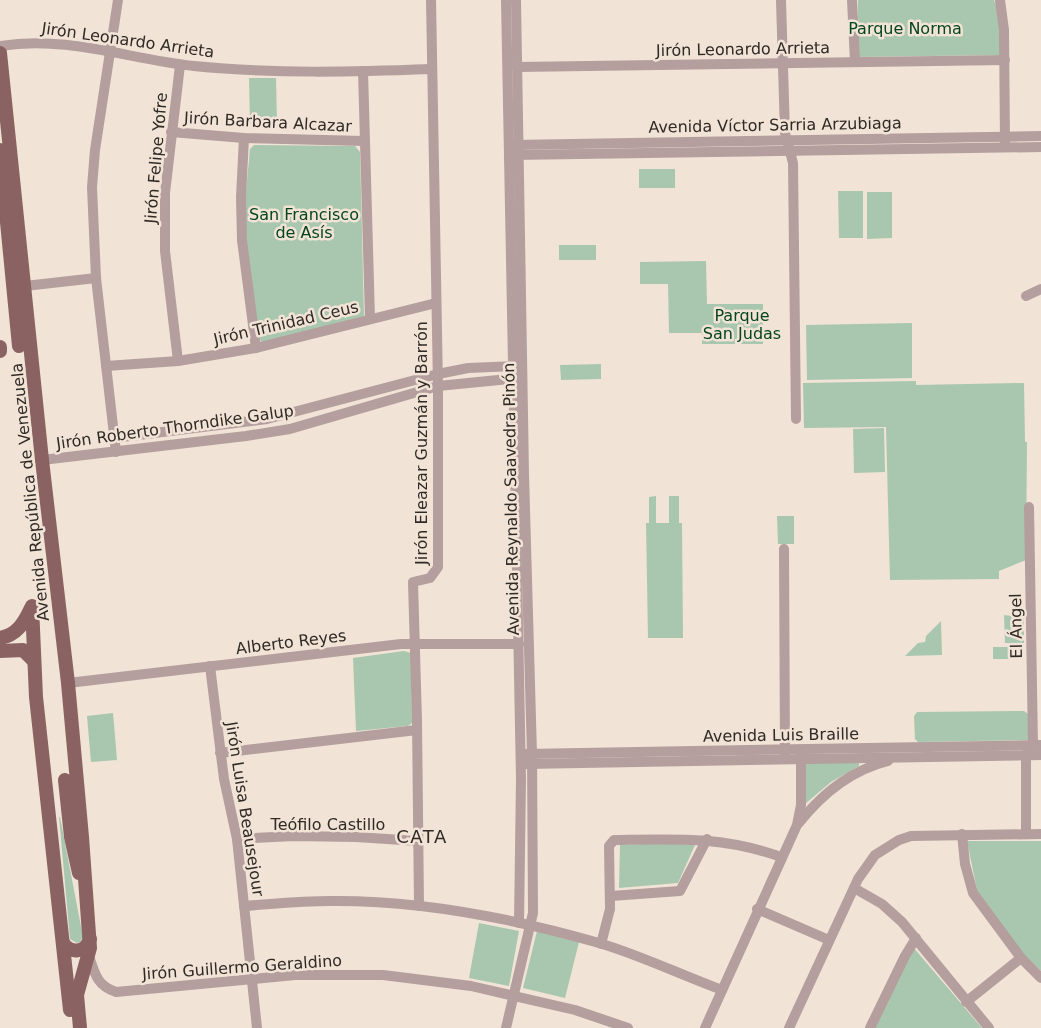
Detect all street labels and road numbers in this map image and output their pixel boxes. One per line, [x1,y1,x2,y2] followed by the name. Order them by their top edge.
[39,18,216,62] street label: Jirón Leonardo Arrieta
[655,38,830,60] street label: Jirón Leonardo Arrieta
[141,92,171,225] street label: Jirón Felipe Yofre
[183,108,353,136] street label: Jirón Barbara Alcazar
[648,113,902,137] street label: Avenida Víctor Sarria Arzubiaga
[211,297,360,349] street label: Jirón Trinidad Ceus
[412,321,431,566] street label: Jirón Eleazar Guzmán y Barrón
[7,362,53,622] street label: Avenida República de Venezuela
[499,363,523,635] street label: Avenida Reynaldo Saavedra Pinón
[54,401,295,453] street label: Jirón Roberto Thorndike Galup
[1006,593,1026,659] street label: El Ángel
[235,626,347,658] street label: Alberto Reyes
[222,719,268,898] street label: Jirón Luisa Beausejour
[703,724,859,746] street label: Avenida Luis Braille
[270,815,385,834] street label: Teófilo Castillo
[140,951,343,984] street label: Jirón Guillermo Geraldino

